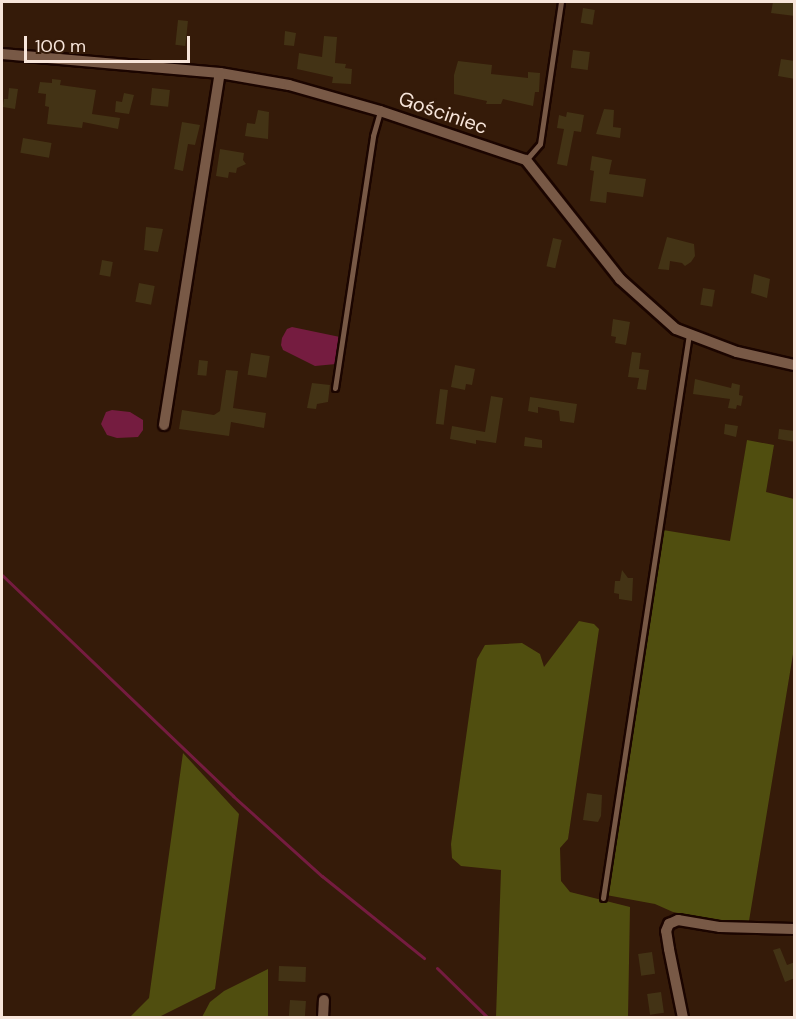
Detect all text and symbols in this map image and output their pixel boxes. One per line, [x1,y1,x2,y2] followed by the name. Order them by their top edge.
[27,24,194,62] scale bar
[35,34,86,58] text: 100 m
[395,87,491,139] street label: Gościniec

